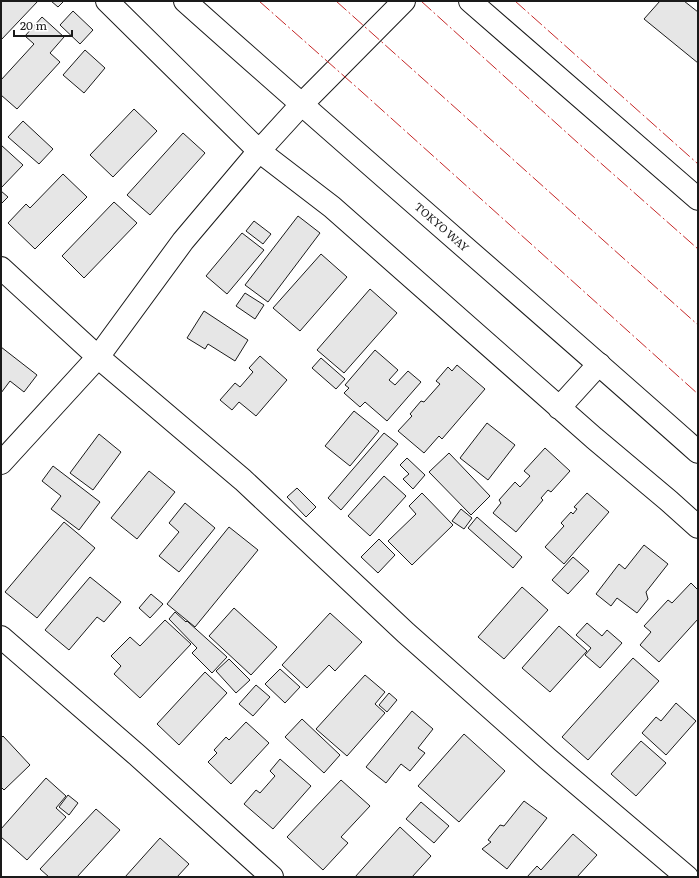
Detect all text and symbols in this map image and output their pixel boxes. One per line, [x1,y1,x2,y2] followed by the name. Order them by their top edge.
[14,12,72,38] scale bar
[20,16,47,34] text: 20 m
[411,198,473,255] street label: TOKYO WAY

